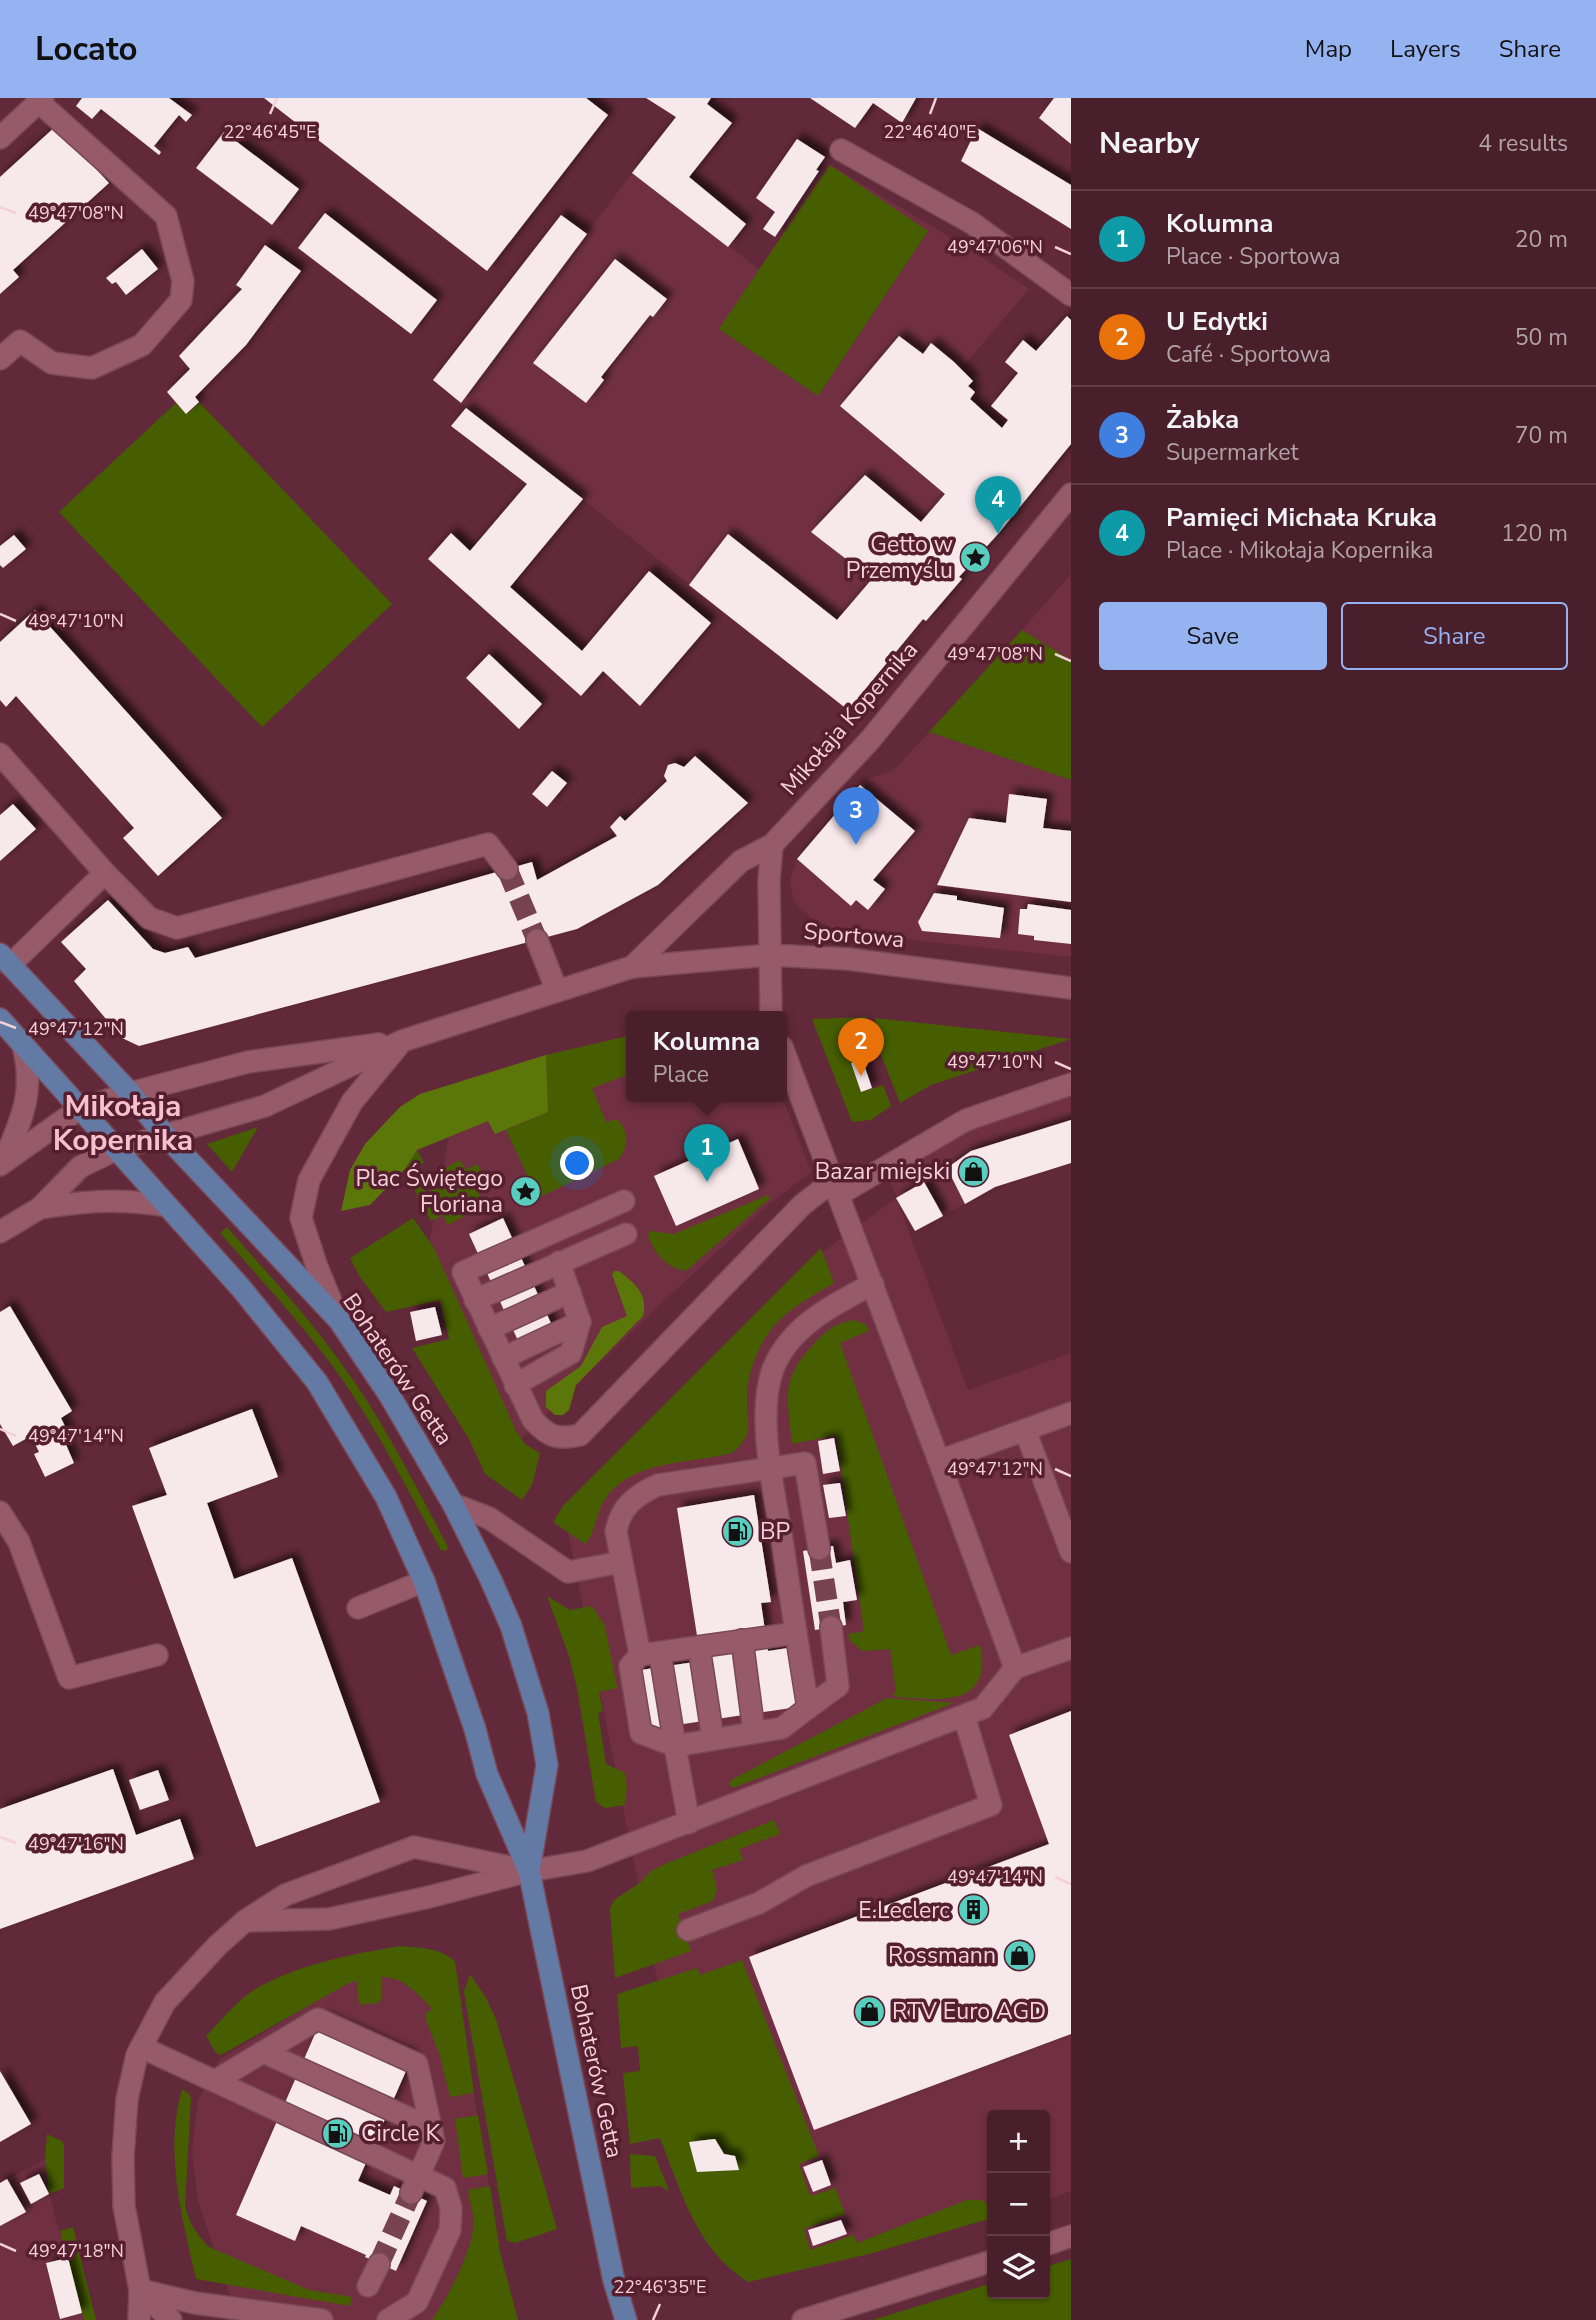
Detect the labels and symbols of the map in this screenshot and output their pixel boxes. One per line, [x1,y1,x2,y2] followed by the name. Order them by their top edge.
[224,120,317,144] text: 22°46'45"E
[884,120,977,144] text: 22°46'40"E
[28,201,124,225] text: 49°47'08"N
[947,235,1043,259] text: 49°47'06"N
[975,476,1021,534] pin: 4
[846,529,953,586] place label: Getto w Przemyślu
[959,540,993,574] place icon: Getto w Przemyślu
[28,609,124,633] text: 49°47'10"N
[774,635,925,802] street label: Mikołaja Kopernika
[947,642,1043,666] text: 49°47'08"N
[833,787,879,845] pin: 3
[802,916,906,955] street label: Sportowa
[28,1017,124,1041] text: 49°47'12"N
[838,1018,884,1076] pin: 2
[947,1050,1043,1074] text: 49°47'10"N
[53,1086,193,1161] district label: Mikołaja Kopernika
[684,1124,730,1182] pin: 1
[560,1146,594,1180] your location
[956,1154,990,1188] shop icon: Bazar miejski
[815,1156,950,1187] place label: Bazar miejski
[356,1163,503,1220] place label: Plac Świętego Floriana
[509,1174,543,1208] place icon: Plac Świętego Floriana
[335,1287,460,1451] street label: Bohaterów Getta
[28,1424,124,1448] text: 49°47'14"N
[947,1457,1043,1481] text: 49°47'12"N
[720,1514,754,1548] fuel station icon: BP
[760,1516,790,1547] place label: BP
[28,1832,124,1856] text: 49°47'16"N
[947,1865,1043,1889] text: 49°47'14"N
[956,1893,990,1927] building icon: E.Leclerc
[858,1895,950,1926] place label: E.Leclerc
[1002,1938,1036,1972] shop icon: Rossmann
[888,1940,996,1971] place label: Rossmann
[563,1981,630,2161] street label: Bohaterów Getta
[852,1994,886,2028] shop icon: RTV Euro AGD
[892,1996,1046,2027] place label: RTV Euro AGD
[321,2116,355,2150] fuel station icon: Circle K
[361,2118,440,2149] place label: Circle K
[28,2239,124,2263] text: 49°47'18"N
[614,2275,707,2299] text: 22°46'35"E

